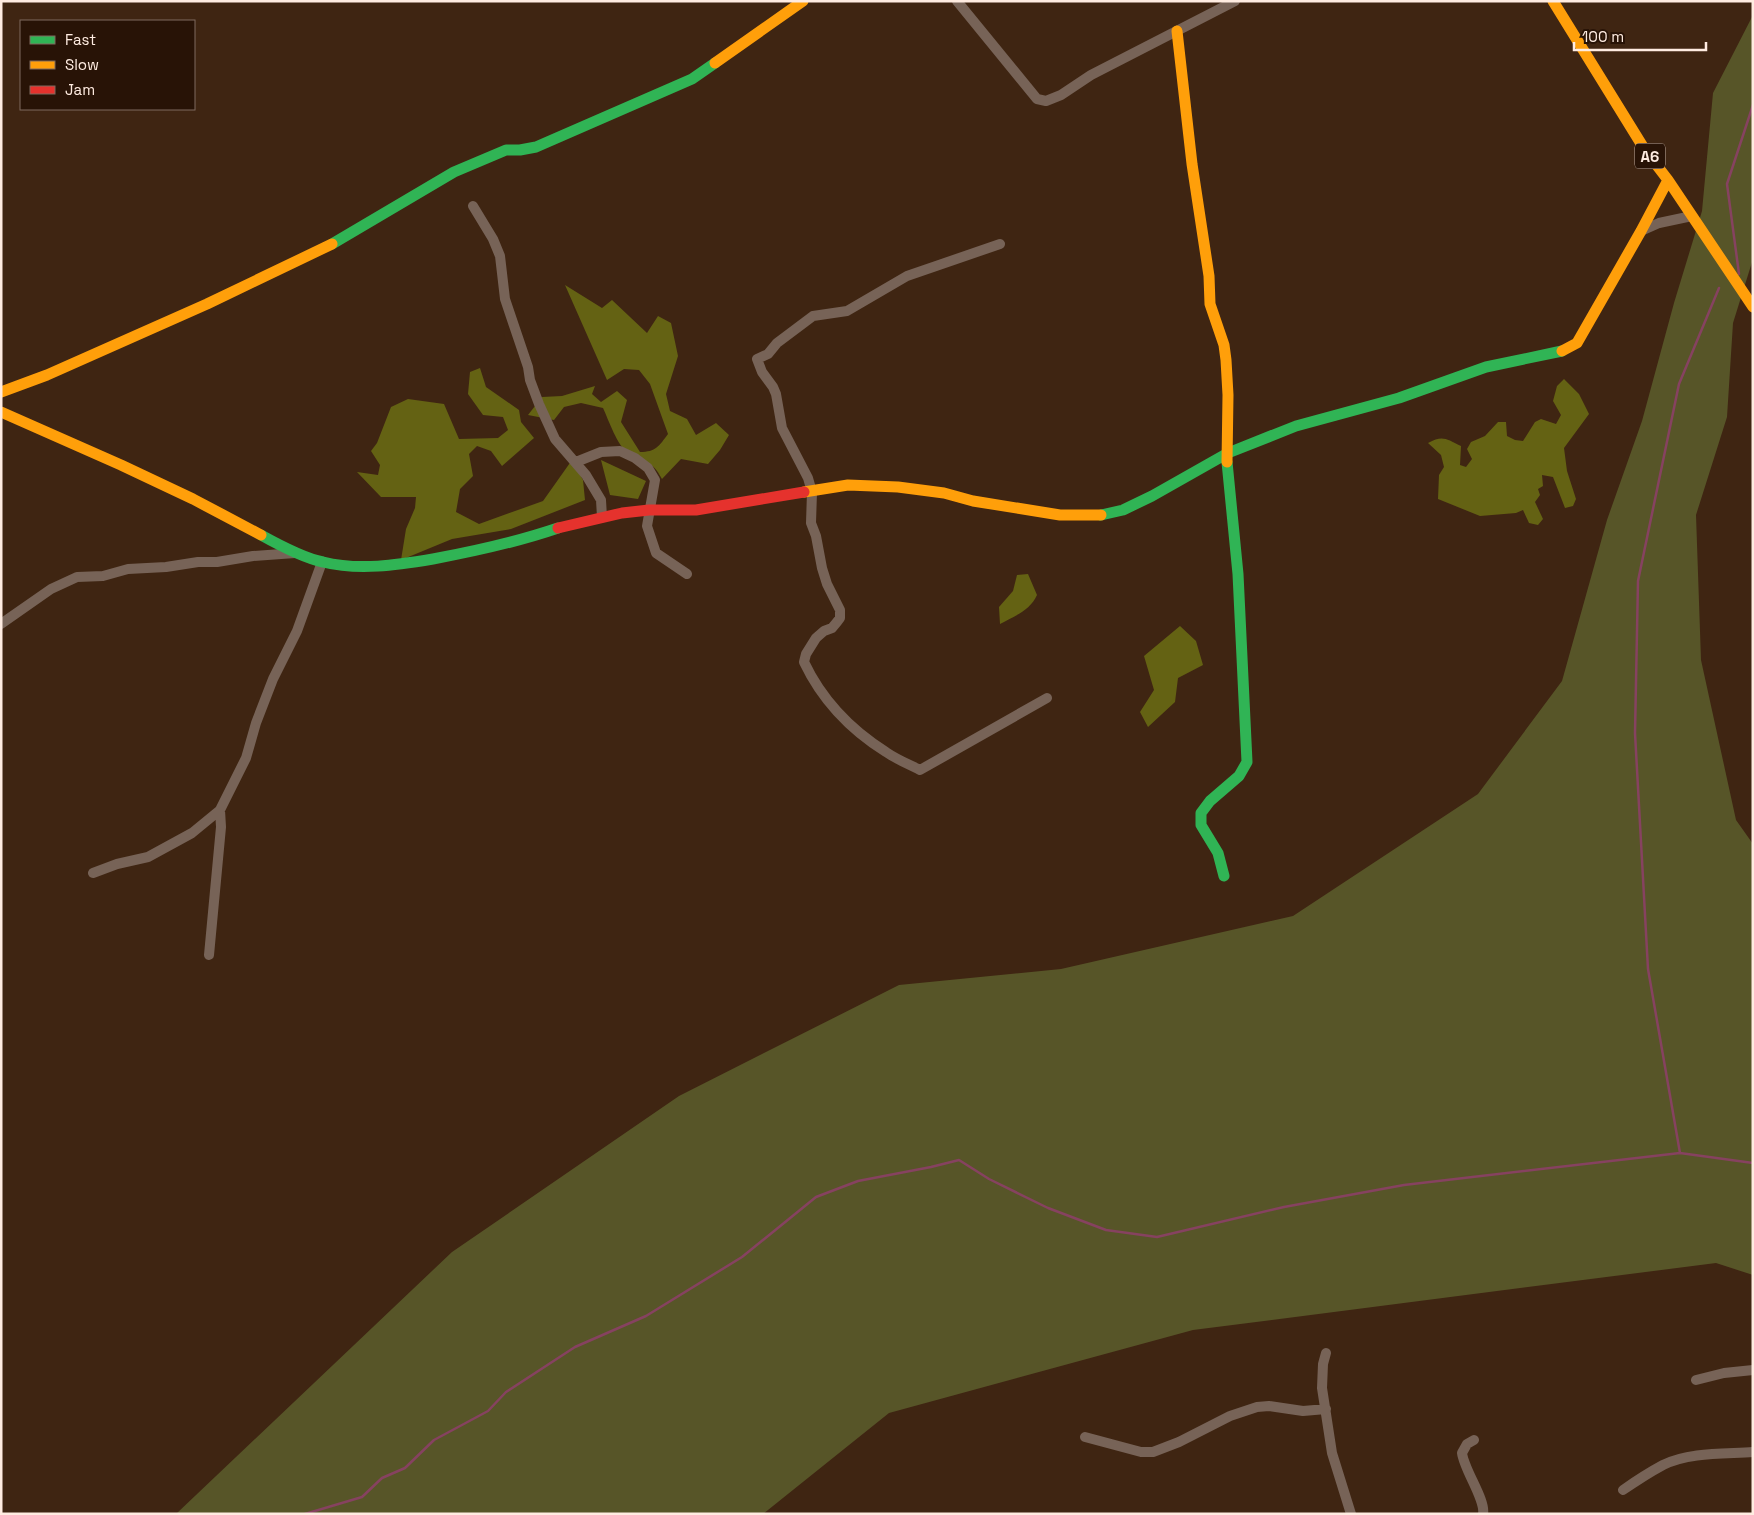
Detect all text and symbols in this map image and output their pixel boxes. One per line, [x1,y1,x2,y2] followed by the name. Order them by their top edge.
[20,20,195,110] legend
[1574,20,1706,52] scale bar
[1582,27,1624,46] text: 100 m
[65,30,96,49] text: Fast
[65,55,99,74] text: Slow
[65,80,95,99] text: Jam
[1635,144,1665,168] road number: A6

